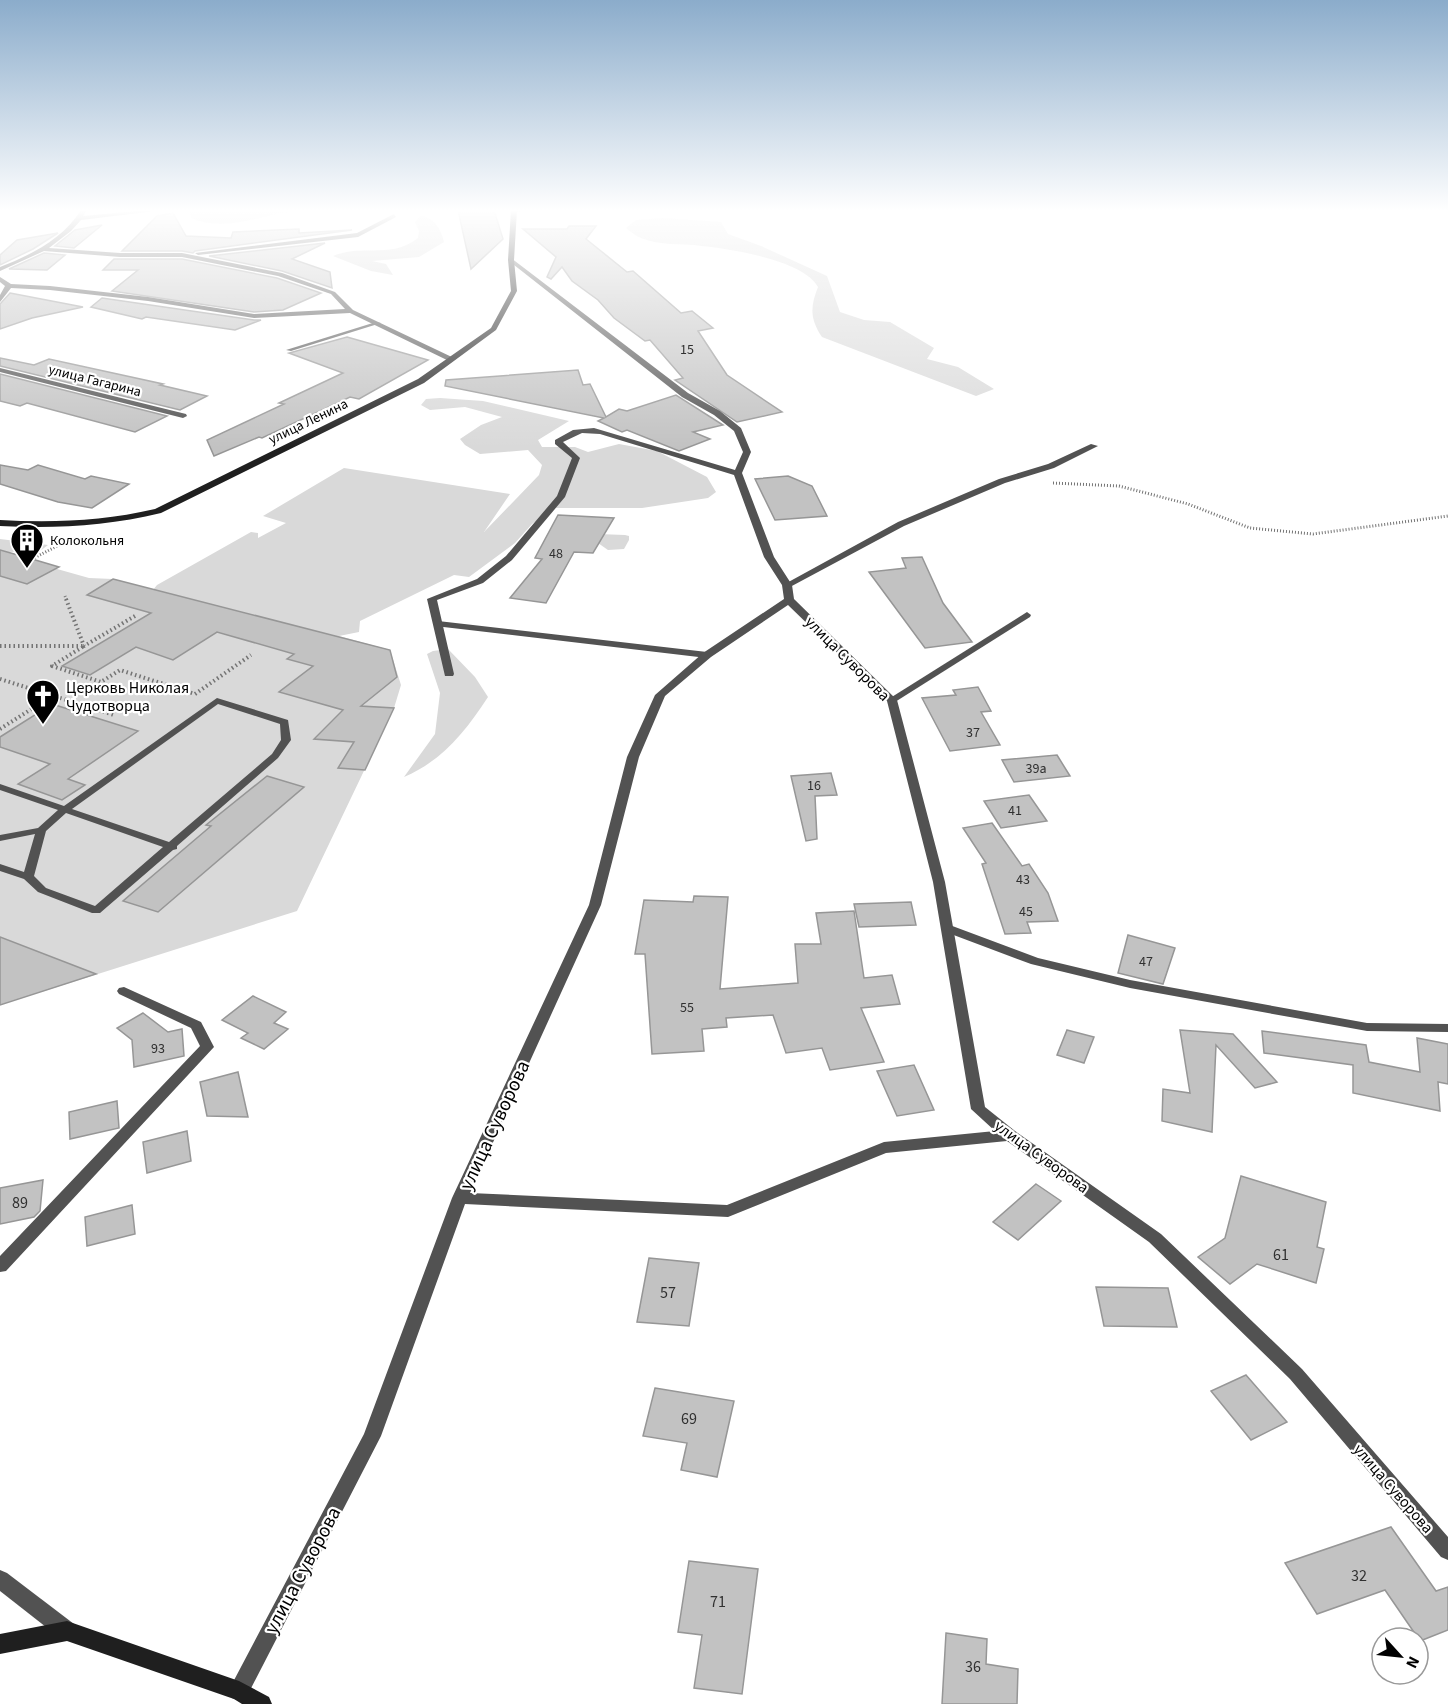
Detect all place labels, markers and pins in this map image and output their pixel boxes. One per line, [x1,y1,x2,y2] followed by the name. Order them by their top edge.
[9,522,45,569] building icon: Колокольня
[50,531,124,551] place label: Колокольня
[66,677,189,717] place label: Церковь Николая Чудотворца
[25,678,61,725] church icon: Церковь Николая Чудотворца

